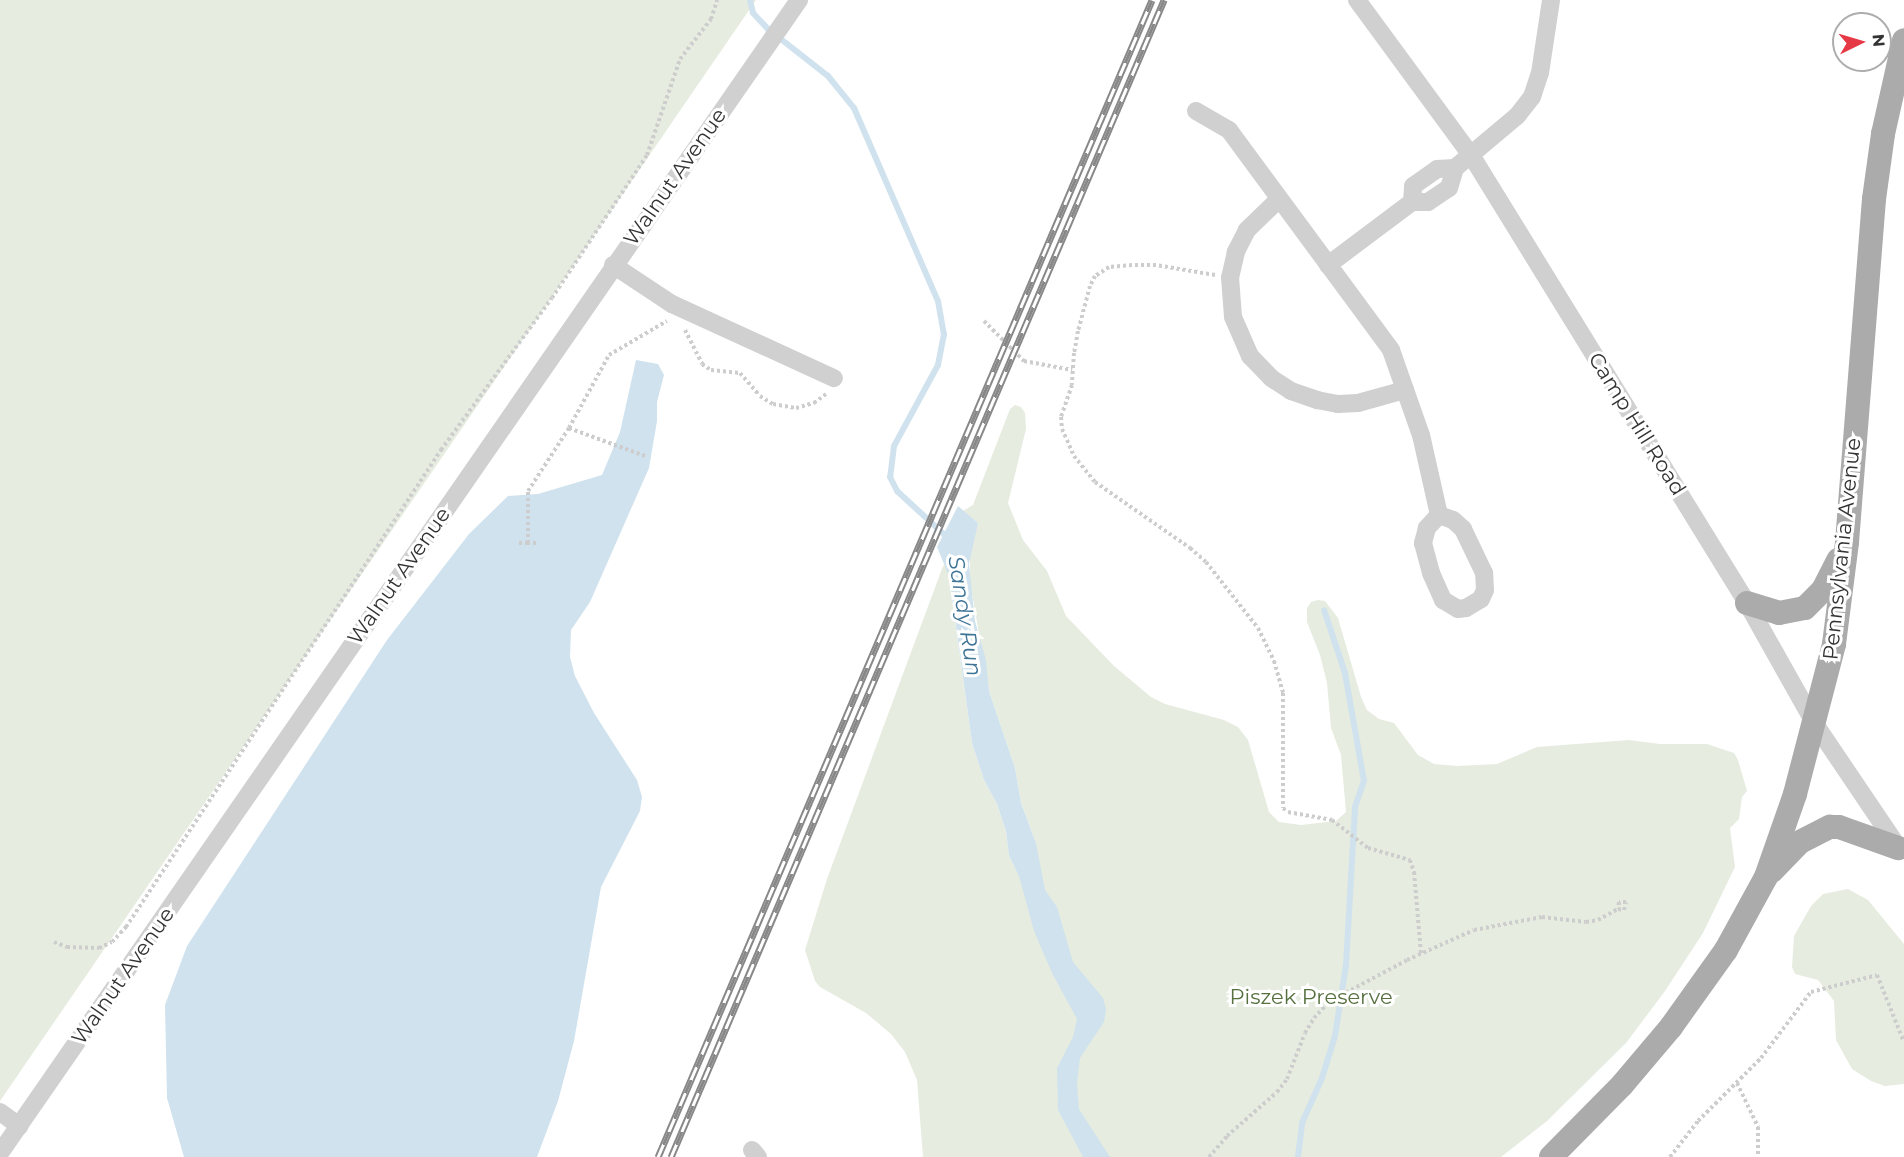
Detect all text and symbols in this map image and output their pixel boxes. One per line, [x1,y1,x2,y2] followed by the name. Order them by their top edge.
[1832,12,1892,72] north arrow
[1868,33,1888,48] text: N
[618,104,732,250] street label: Walnut Avenue
[1583,348,1691,500] street label: Camp Hill Road
[1818,437,1866,661] street label: Pennsylvania Avenue
[342,503,456,649] street label: Walnut Avenue
[942,554,988,678] water label: Sandy Run
[66,903,180,1049] street label: Walnut Avenue
[1229,984,1393,1010] park label: Piszek Preserve

